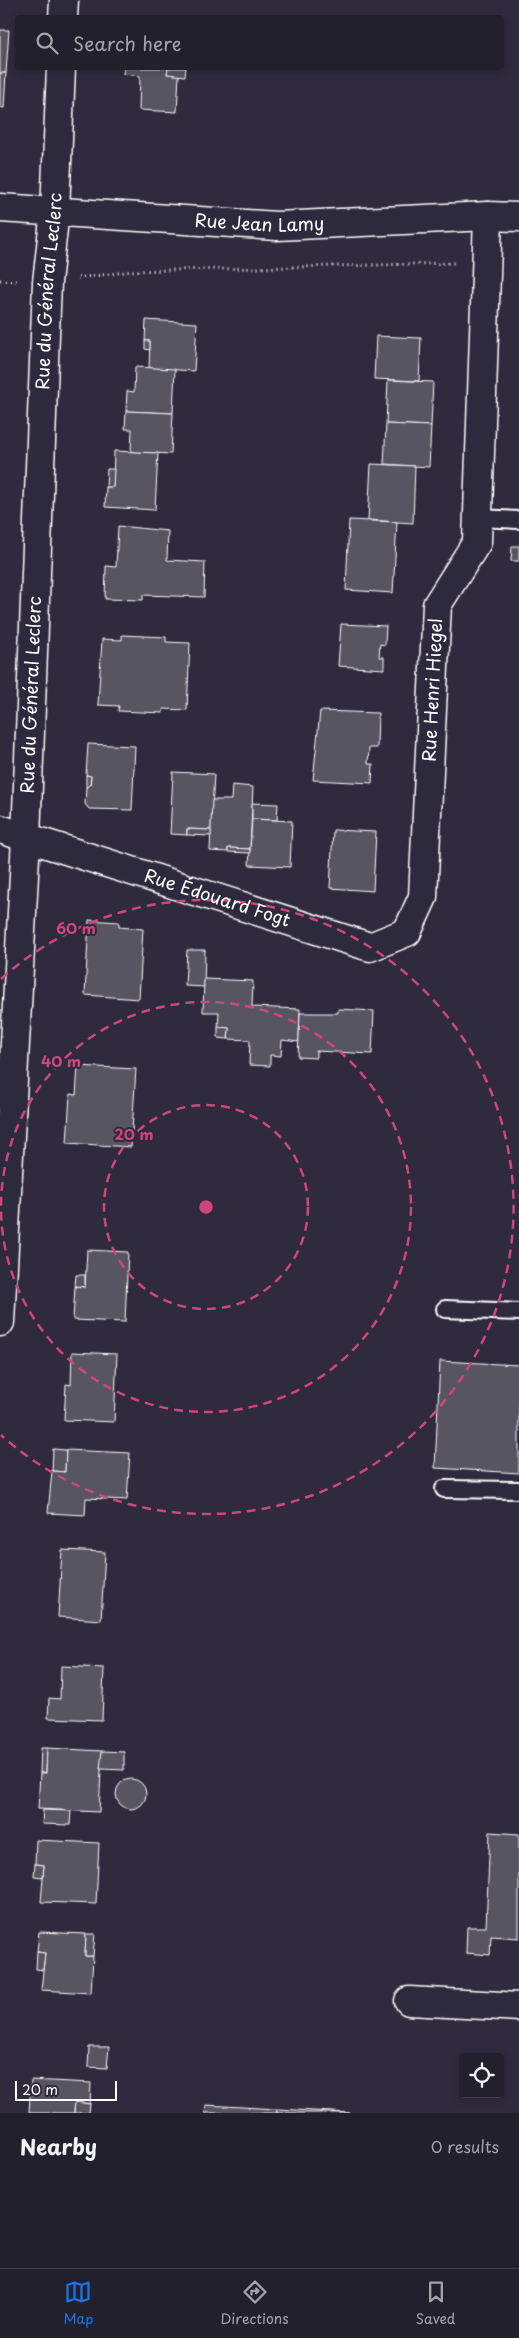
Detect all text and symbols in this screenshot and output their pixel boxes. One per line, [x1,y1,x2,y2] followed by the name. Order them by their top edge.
[15,15,504,70] search box
[33,29,61,57] icon: search
[73,29,182,57] text: Search here
[28,192,68,390] street label: Rue du Général Leclerc
[194,206,325,238] street label: Rue Jean Lamy
[13,596,47,794] street label: Rue du Général Leclerc
[415,618,448,762] street label: Rue Henri Hiegel
[141,861,294,933] street label: Rue Édouard Fogt
[56,916,96,939] text: 60 m
[41,1049,81,1072] text: 40 m
[115,1122,153,1145] text: 20 m
[197,1198,215,1216] centre of rings
[459,2053,504,2098] map controls
[459,2053,504,2098] button: locate
[15,2078,118,2101] scale bar
[22,2079,58,2100] text: 20 m
[20,2130,97,2162] text: Nearby
[431,2134,499,2158] text: 0 results
[64,2278,93,2329] tab: Map
[221,2278,289,2329] tab: Directions
[416,2278,455,2329] tab: Saved

